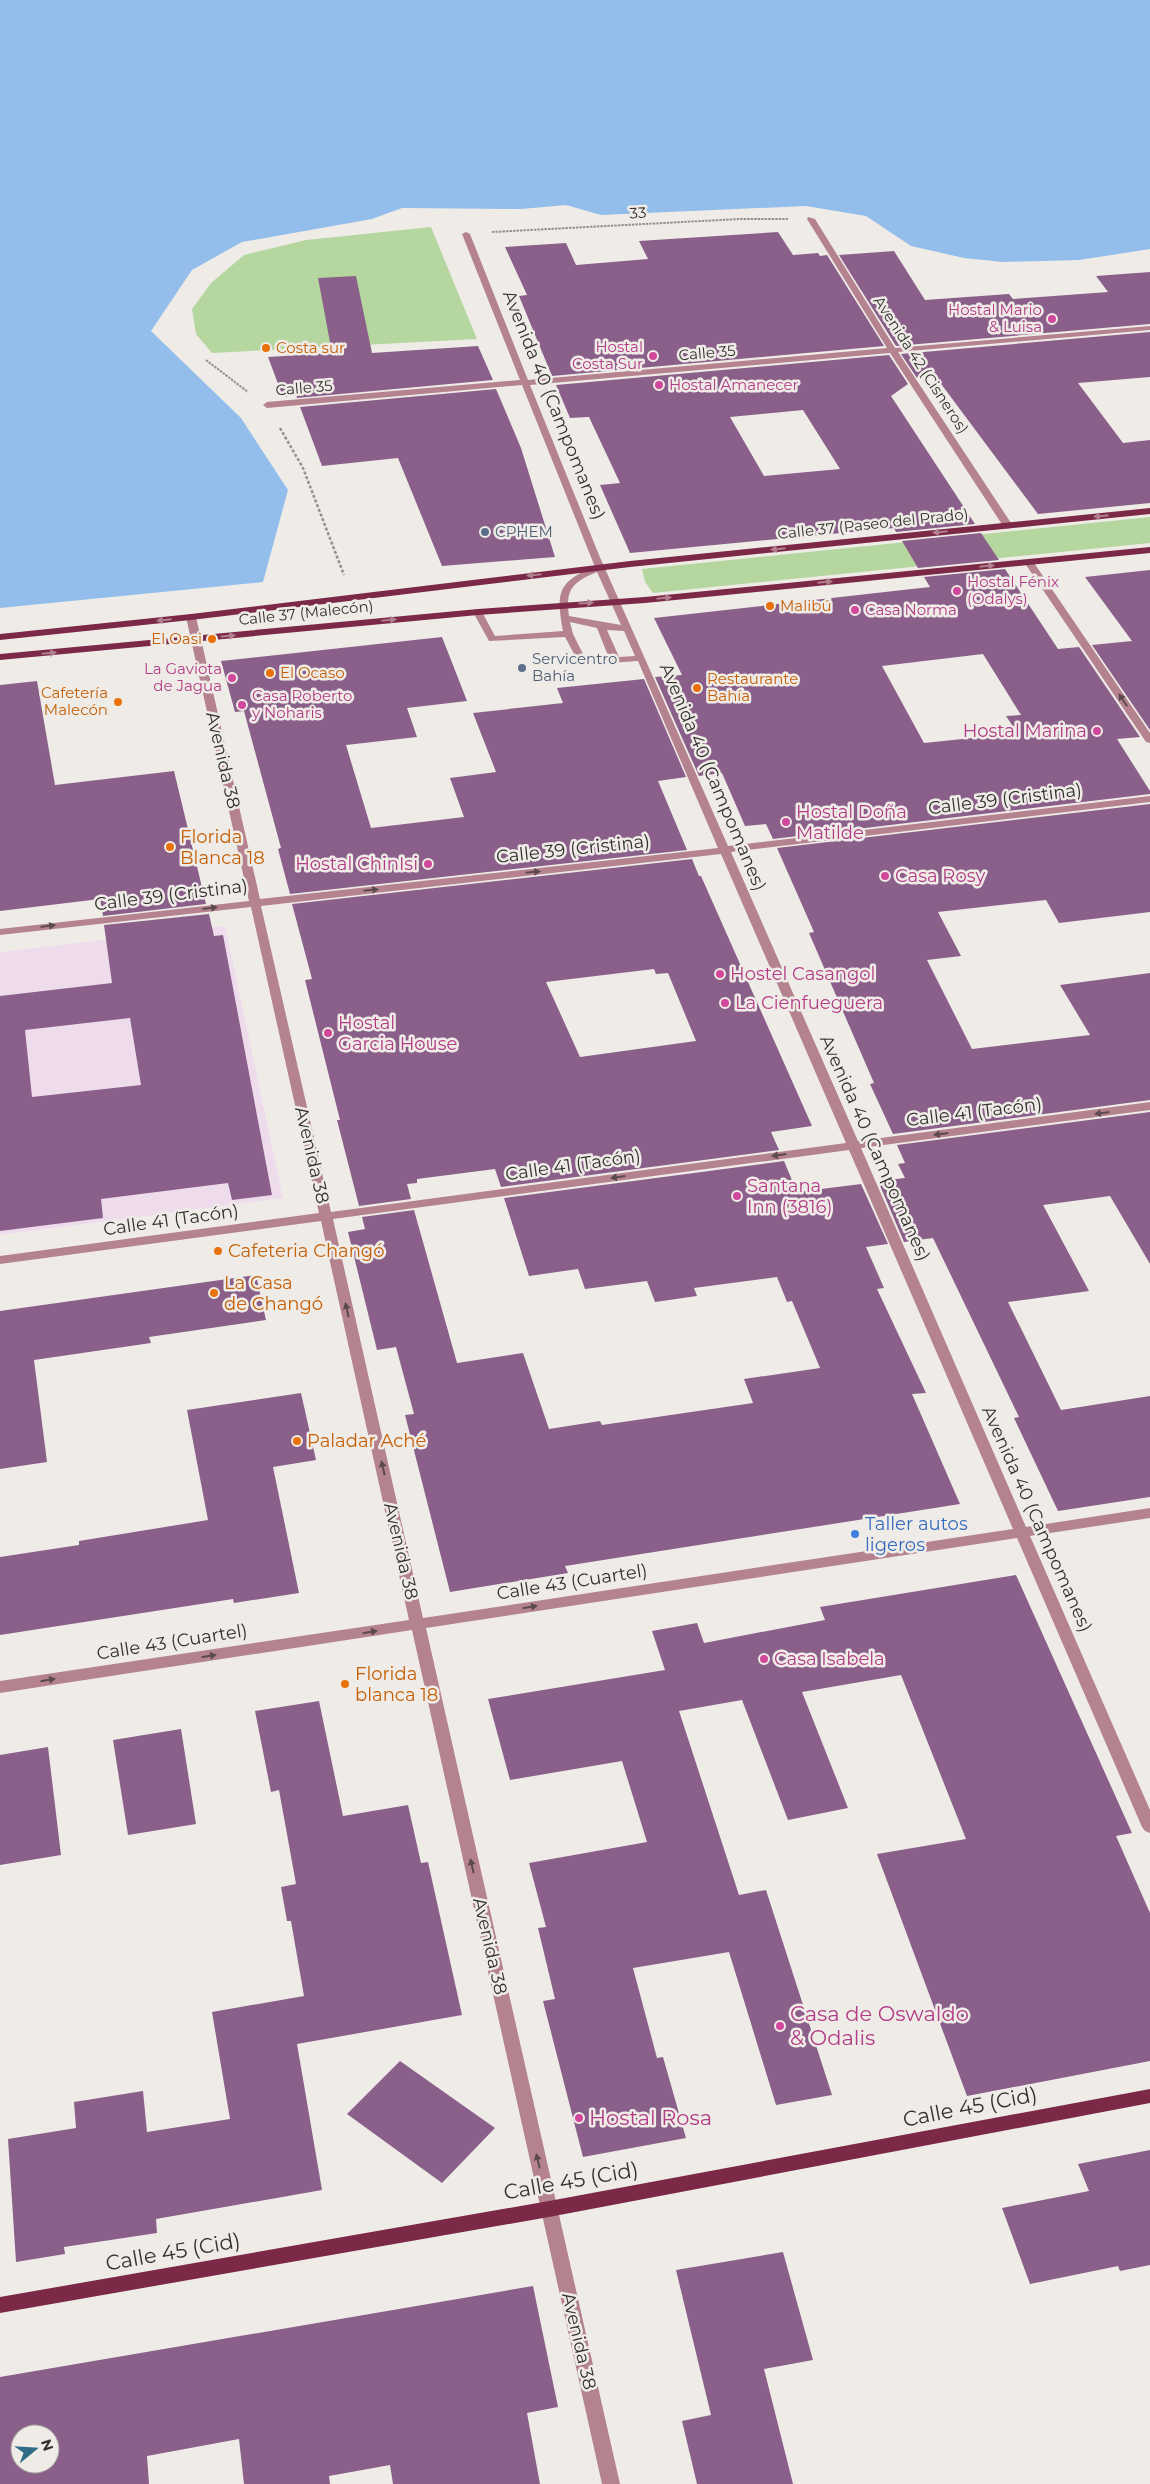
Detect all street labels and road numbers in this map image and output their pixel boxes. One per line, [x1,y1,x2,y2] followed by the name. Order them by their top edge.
[629,203,647,222] street label: 33
[498,287,610,523] street label: Avenida 40 (Campomanes)
[870,292,973,437] street label: Avenida 42 (Cisneros)
[678,341,736,364] street label: Calle 35
[275,376,333,399] street label: Calle 35
[777,504,969,543] street label: Calle 37 (Paseo del Prado)
[238,596,374,629] street label: Calle 37 (Malecón)
[655,660,771,894] street label: Avenida 40 (Campomanes)
[201,709,245,811] street label: Avenida 38
[927,779,1083,819] street label: Calle 39 (Cristina)
[495,830,651,868] street label: Calle 39 (Cristina)
[93,875,249,915] street label: Calle 39 (Cristina)
[815,1032,935,1264] street label: Avenida 40 (Campomanes)
[905,1093,1043,1131] street label: Calle 41 (Tacón)
[290,1104,334,1206] street label: Avenida 38
[504,1145,642,1185] street label: Calle 41 (Tacón)
[102,1200,240,1240] street label: Calle 41 (Tacón)
[977,1403,1097,1635] street label: Avenida 40 (Campomanes)
[379,1500,423,1602] street label: Avenida 38
[495,1559,649,1605] street label: Calle 43 (Cuartel)
[95,1619,249,1665] street label: Calle 43 (Cuartel)
[468,1895,512,1997] street label: Avenida 38
[901,2081,1039,2132] street label: Calle 45 (Cid)
[502,2156,640,2205] street label: Calle 45 (Cid)
[104,2227,242,2276] street label: Calle 45 (Cid)
[557,2290,601,2392] street label: Avenida 38

